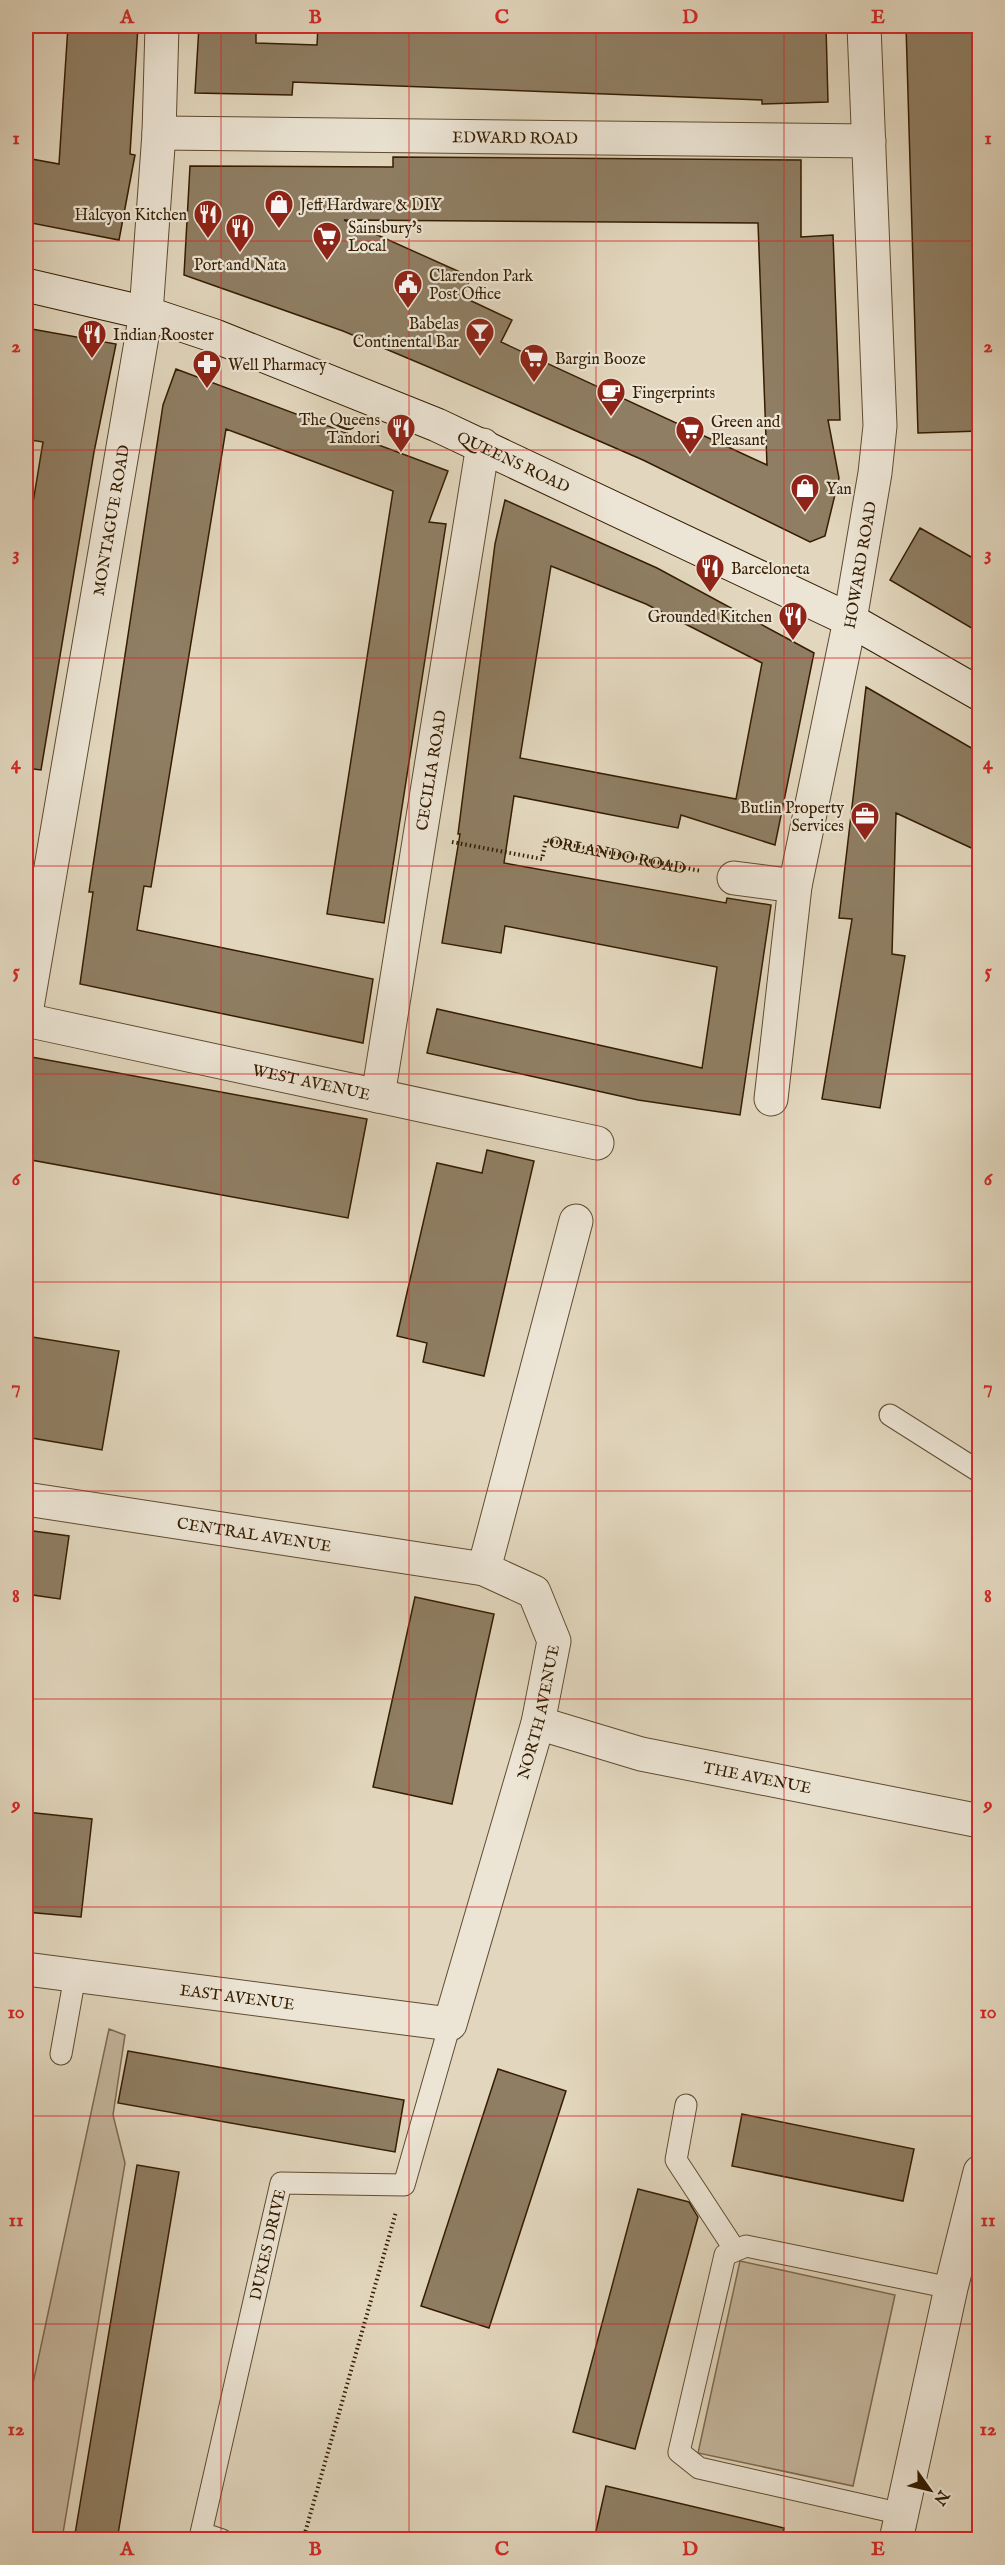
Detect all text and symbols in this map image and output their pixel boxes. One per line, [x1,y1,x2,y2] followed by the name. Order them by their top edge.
[119,5,135,30] text: A
[308,5,322,30] text: B
[495,5,509,30] text: C
[682,5,698,30] text: D
[871,5,885,30] text: E
[12,126,20,151] text: 1
[984,126,992,151] text: 1
[452,128,578,150] street label: EDWARD ROAD
[263,188,295,230] shop icon: Jeff Hardware & DIY
[298,196,443,216] place label: Jeff Hardware & DIY
[192,198,224,240] restaurant icon: Halcyon Kitchen
[75,206,187,226] place label: Halcyon Kitchen
[224,212,256,254] restaurant icon: Port and Nata
[348,219,422,257] place label: Sainsbury's Local
[311,220,343,262] supermarket icon: Sainsbury's Local
[194,256,286,276] place label: Port and Nata
[429,267,533,305] place label: Clarendon Park Post Office
[392,268,424,310] public building icon: Clarendon Park Post Office
[353,315,459,353] place label: Babelas Continental Bar
[464,316,496,358] bar icon: Babelas Continental Bar
[76,318,108,360] restaurant icon: Indian Rooster
[113,326,214,346] place label: Indian Rooster
[11,334,21,359] text: 2
[983,334,993,359] text: 2
[518,342,550,384] supermarket icon: Bargin Booze
[191,348,223,390] pharmacy icon: Well Pharmacy
[555,350,646,370] place label: Bargin Booze
[228,356,327,376] place label: Well Pharmacy
[595,376,627,418] cafe icon: Fingerprints
[632,384,716,404] place label: Fingerprints
[299,411,380,449] place label: The Queens Tandori
[385,412,417,454] restaurant icon: The Queens Tandori
[711,413,781,451] place label: Green and Pleasant
[674,414,706,456] supermarket icon: Green and Pleasant
[453,428,573,498] street label: QUEENS ROAD
[90,443,135,598] street label: MONTAGUE ROAD
[789,472,821,514] shop icon: Yan
[826,480,852,500] place label: Yan
[840,500,882,631] street label: HOWARD ROAD
[12,542,20,567] text: 3
[984,542,992,567] text: 3
[694,552,726,594] restaurant icon: Barceloneta
[731,560,810,580] place label: Barceloneta
[777,600,809,642] restaurant icon: Grounded Kitchen
[648,608,772,628] place label: Grounded Kitchen
[413,709,452,832] street label: CECILIA ROAD
[11,751,22,776] text: 4
[983,751,994,776] text: 4
[740,799,844,837] place label: Butlin Property Services
[849,800,881,842] office icon: Butlin Property Services
[547,833,688,880] street label: ORLANDO ROAD
[12,959,20,984] text: 5
[984,959,992,984] text: 5
[250,1061,372,1106] street label: WEST AVENUE
[12,1167,22,1192] text: 6
[984,1167,994,1192] text: 6
[11,1375,21,1400] text: 7
[983,1375,993,1400] text: 7
[175,1514,333,1558] street label: CENTRAL AVENUE
[12,1584,20,1609] text: 8
[984,1584,992,1609] text: 8
[514,1643,565,1782] street label: NORTH AVENUE
[701,1758,813,1799] street label: THE AVENUE
[11,1792,21,1817] text: 9
[983,1792,993,1817] text: 9
[178,1981,295,2016] street label: EAST AVENUE
[7,2000,25,2025] text: 10
[979,2000,997,2025] text: 10
[246,2187,291,2303] street label: DUKES DRIVE
[9,2208,23,2233] text: 11
[981,2208,995,2233] text: 11
[8,2417,25,2442] text: 12
[980,2417,997,2442] text: 12
[900,2460,960,2520] north arrow
[929,2485,953,2509] text: N
[119,2537,135,2562] text: A
[308,2537,322,2562] text: B
[495,2537,509,2562] text: C
[682,2537,698,2562] text: D
[871,2537,885,2562] text: E

